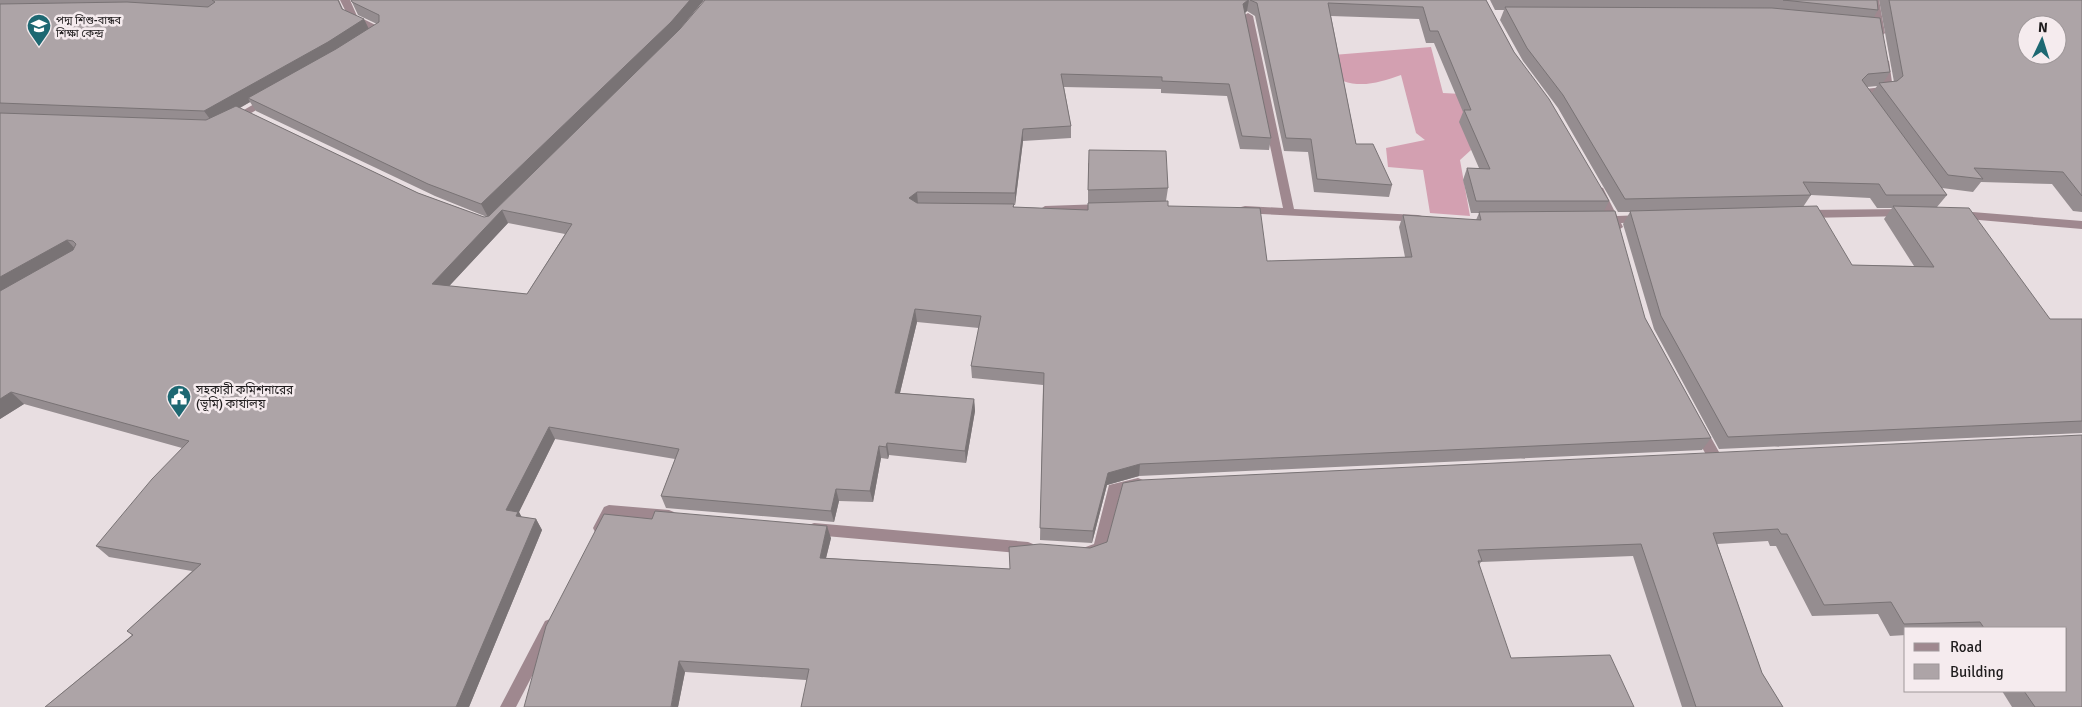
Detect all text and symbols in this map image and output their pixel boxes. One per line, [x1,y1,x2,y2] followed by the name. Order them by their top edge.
[26,13,52,47] school or university icon: পদ্ম শিশু-বান্ধব শিক্ষা কেন্দ্র
[55,14,121,40] place label: পদ্ম শিশু-বান্ধব শিক্ষা কেন্দ্র
[2017,15,2067,65] north arrow
[2037,19,2048,36] text: N
[195,382,294,412] place label: সহকারী কমিশনারের (ভূমি) কার্যালয়
[166,384,192,418] public building icon: সহকারী কমিশনারের (ভূমি) কার্যালয়
[1904,627,2067,692] legend
[1950,638,1982,656] text: Road
[1950,663,2004,681] text: Building

